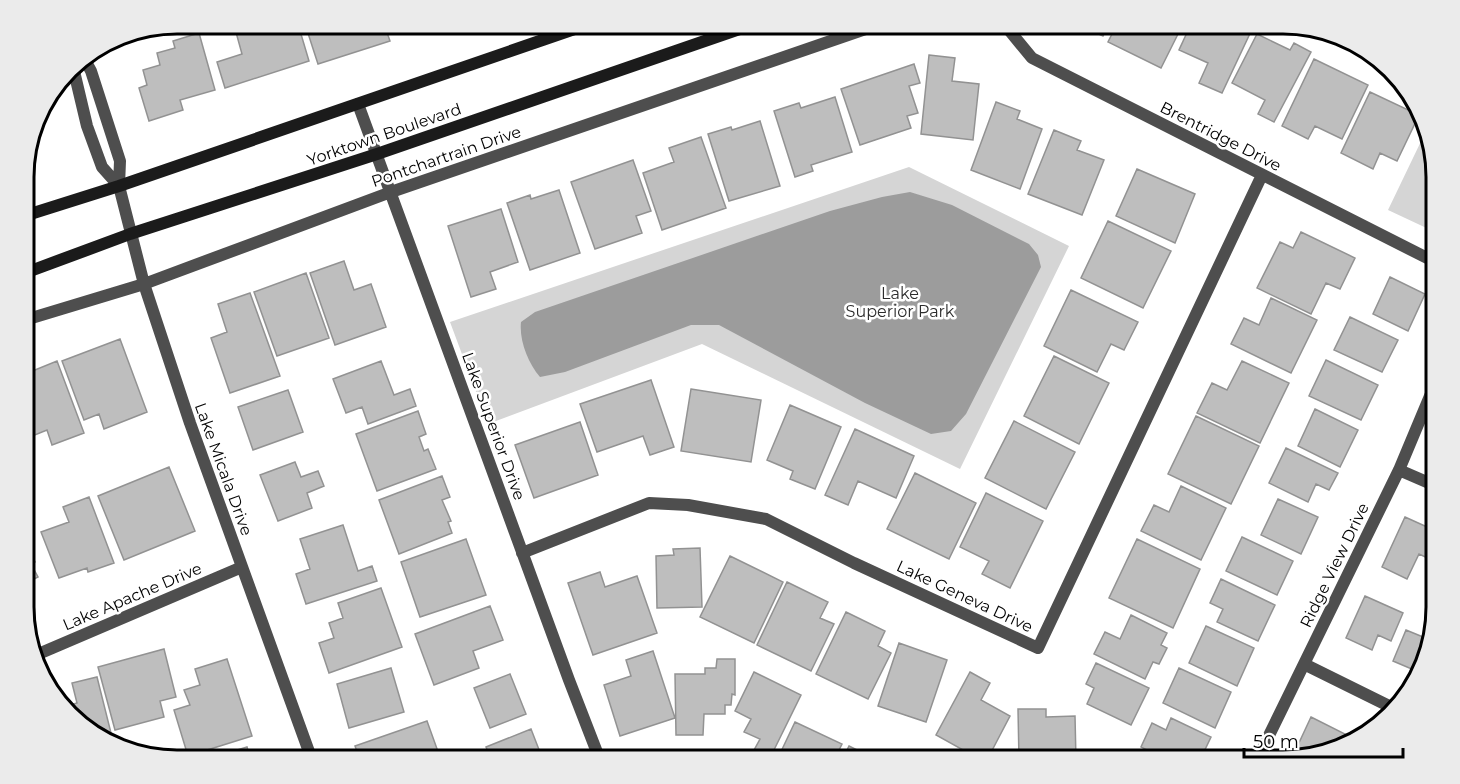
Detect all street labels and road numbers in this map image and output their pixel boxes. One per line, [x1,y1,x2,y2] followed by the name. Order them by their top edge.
[1157,98,1285,175] street label: Brentridge Drive
[305,99,464,170] street label: Yorktown Boulevard
[369,122,524,191] street label: Pontchartrain Drive
[458,350,529,503] street label: Lake Superior Drive
[191,400,256,538] street label: Lake Micala Drive
[1296,500,1373,631] street label: Ridge View Drive
[894,557,1036,636] street label: Lake Geneva Drive
[60,559,205,634] street label: Lake Apache Drive

